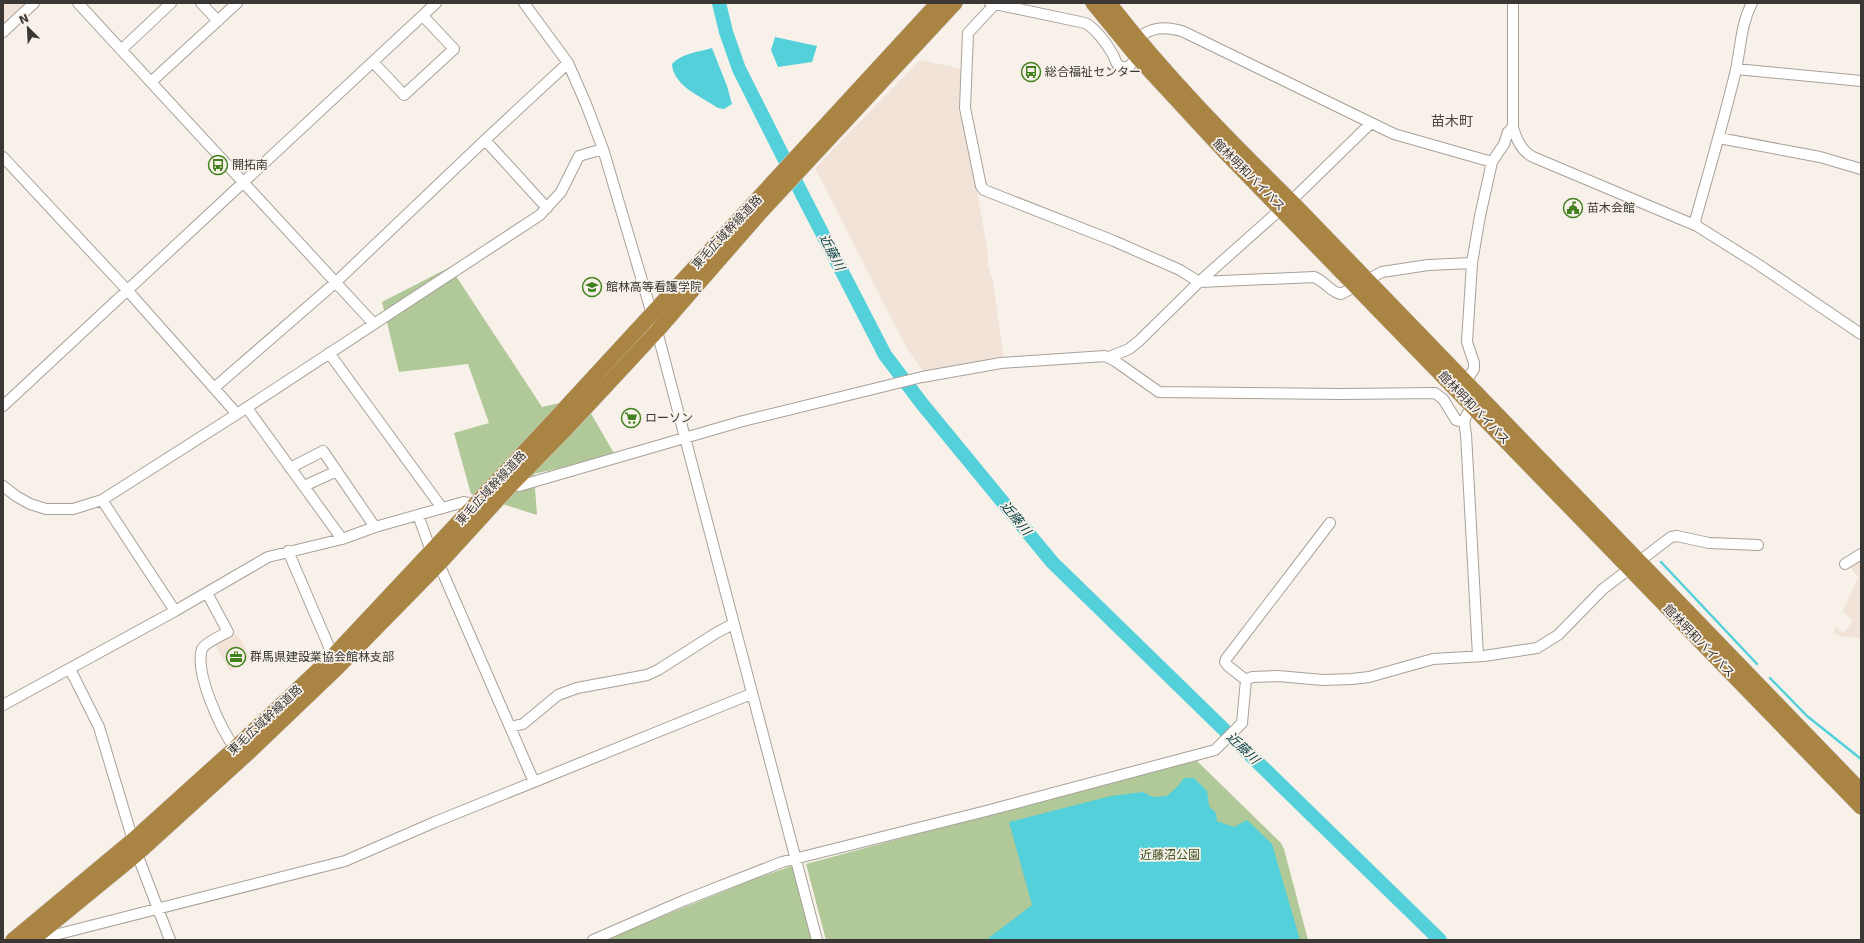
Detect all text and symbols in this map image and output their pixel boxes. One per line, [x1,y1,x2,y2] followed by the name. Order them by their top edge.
[8,8,48,48] north arrow
[17,12,31,27] text: N
[1020,61,1042,83] bus stop icon: 総合福祉センター
[1045,65,1141,79] place label: 総合福祉センター
[1431,113,1473,129] district label: 苗木町
[1210,136,1288,214] street label: 館林明和バイパス
[207,154,229,176] bus stop icon: 開拓南
[232,158,268,172] place label: 開拓南
[689,192,765,272] street label: 東毛広域幹線道路
[1562,197,1584,219] public building icon: 苗木会館
[1587,201,1635,215] place label: 苗木会館
[816,231,848,275] water label: 近藤川
[581,276,603,298] school or university icon: 館林高等看護学院
[606,280,702,294] place label: 館林高等看護学院
[1436,369,1512,447] street label: 館林明和バイパス
[620,407,642,429] supermarket icon: ローソン
[645,411,693,425] place label: ローソン
[453,448,529,528] street label: 東毛広域幹線道路
[998,498,1035,539] water label: 近藤川
[1661,602,1737,680] street label: 館林明和バイパス
[225,646,247,668] office icon: 群馬県建設業協会館林支部
[250,650,394,664] place label: 群馬県建設業協会館林支部
[225,682,305,758] street label: 東毛広域幹線道路
[1224,729,1264,768] water label: 近藤川
[1140,848,1200,862] park label: 近藤沼公園

